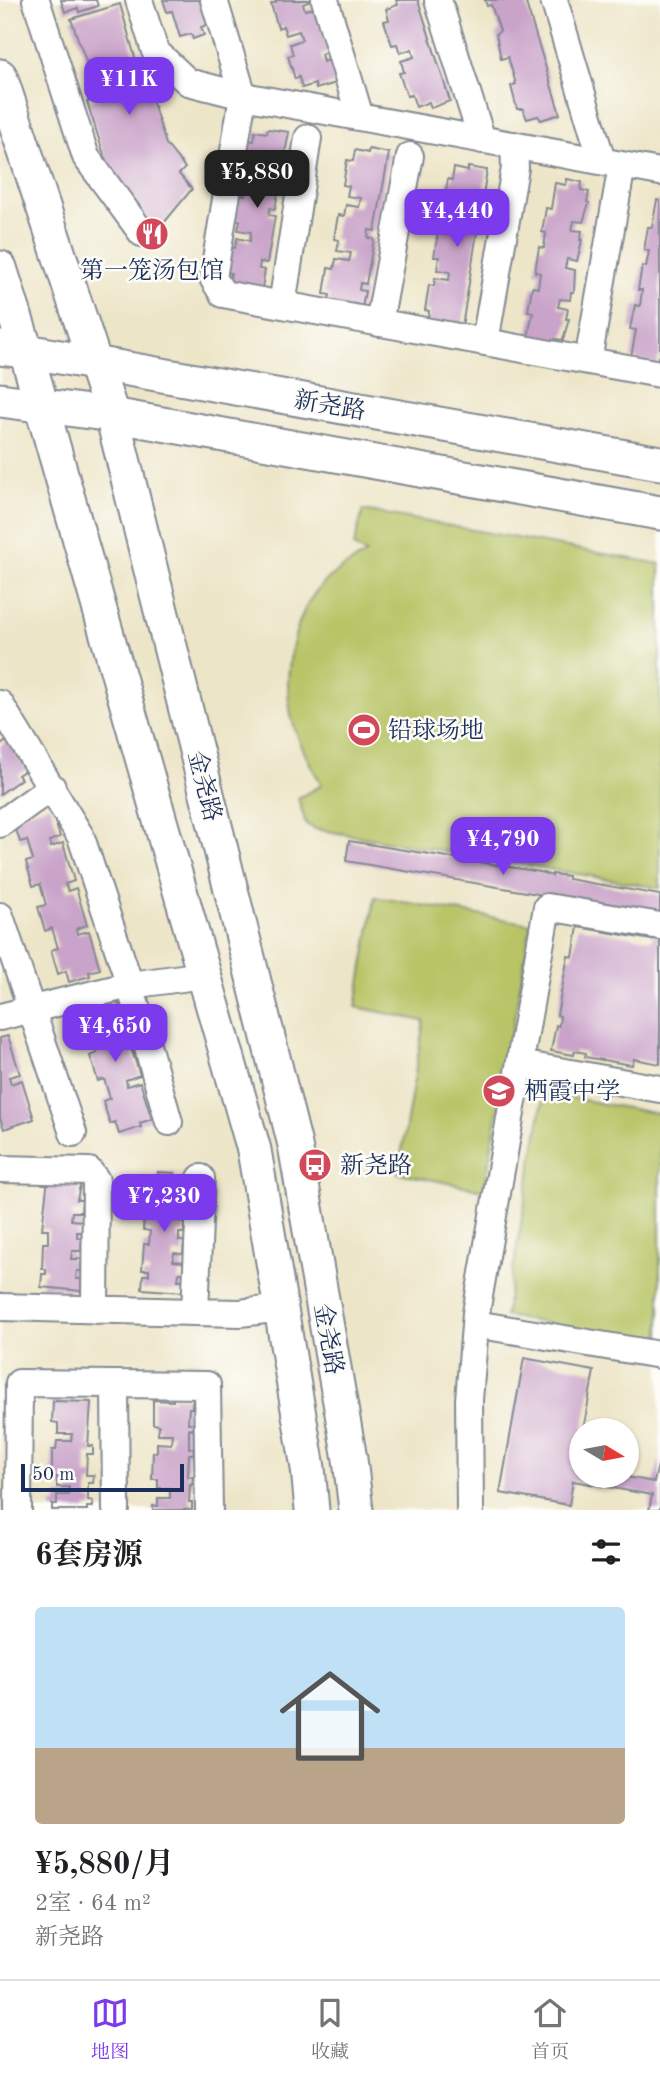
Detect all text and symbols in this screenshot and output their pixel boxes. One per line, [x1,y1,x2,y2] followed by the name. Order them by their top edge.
[88,58,170,117] pin: ¥11K
[100,68,158,91] text: ¥11K
[200,150,314,210] pin: ¥5,880
[220,161,294,184] text: ¥5,880
[400,190,514,249] pin: ¥4,440
[420,200,494,223] text: ¥4,440
[133,215,171,253] restaurant icon: 第一笼汤包馆
[80,257,224,284] place label: 第一笼汤包馆
[292,386,368,425] street label: 新尧路
[345,711,383,749] sports icon: 铅球场地
[388,717,484,744] place label: 铅球场地
[183,748,226,824] street label: 金尧路
[446,818,560,877] pin: ¥4,790
[466,828,540,851] text: ¥4,790
[58,1004,172,1064] pin: ¥4,650
[78,1015,152,1038] text: ¥4,650
[480,1072,518,1110] school or university icon: 栖霞中学
[524,1078,620,1105] place label: 栖霞中学
[296,1146,334,1184] bus stop icon: 新尧路
[340,1152,412,1179] place label: 新尧路
[107,1174,221,1234] pin: ¥7,230
[127,1185,201,1208] text: ¥7,230
[309,1301,348,1377] street label: 金尧路
[569,1418,639,1488] north arrow
[569,1418,639,1488] map controls
[21,1461,184,1493] scale bar
[32,1466,74,1485] text: 50 m
[587,1533,625,1571] icon: filters
[35,1541,142,1571] text: 6套房源
[267,1653,393,1779] icon: home
[35,1850,174,1880] text: ¥5,880/月
[35,1892,151,1915] text: 2室 · 64 m²
[35,1926,104,1949] text: 新尧路
[91,1994,129,2065] tab: 地图
[311,1994,349,2065] tab: 收藏
[531,1994,569,2065] tab: 首页

